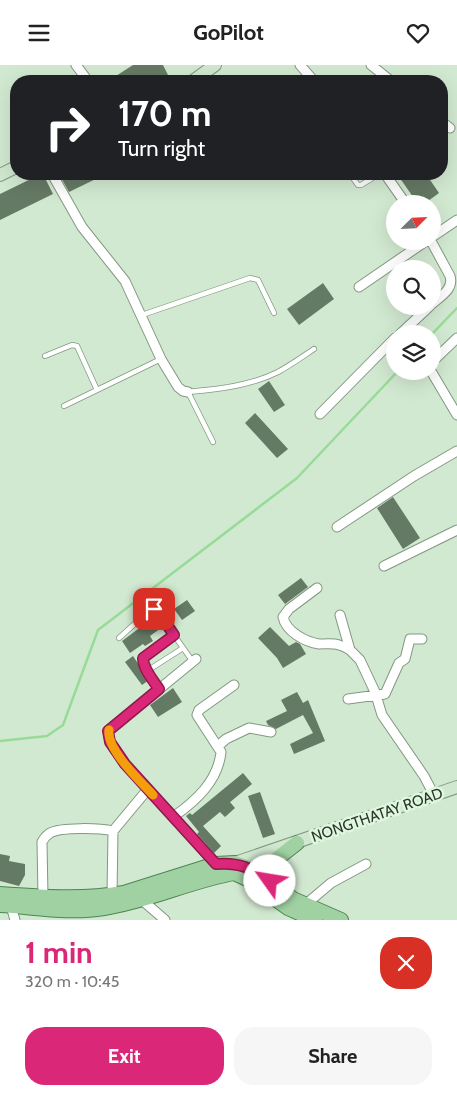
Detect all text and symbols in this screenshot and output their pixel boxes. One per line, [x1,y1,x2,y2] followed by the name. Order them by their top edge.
[25,19,53,47] icon: menu
[193,19,264,46] text: GoPilot
[404,19,432,47] icon: heart
[118,92,211,135] text: 170 m
[35,95,100,160] icon: right
[118,135,205,162] text: Turn right
[386,195,441,250] north arrow
[386,195,441,380] map controls
[386,260,441,315] button: search
[386,325,441,380] button: layers
[133,588,175,630] pin
[140,595,168,623] icon: arrive
[309,784,445,846] street label: NONGTHATAY ROAD
[243,854,295,906] position arrow
[25,934,93,971] text: 1 min
[380,937,432,989] button: close
[25,972,119,991] text: 320 m · 10:45
[25,1027,224,1085] button: Exit
[234,1027,432,1085] button: Share

